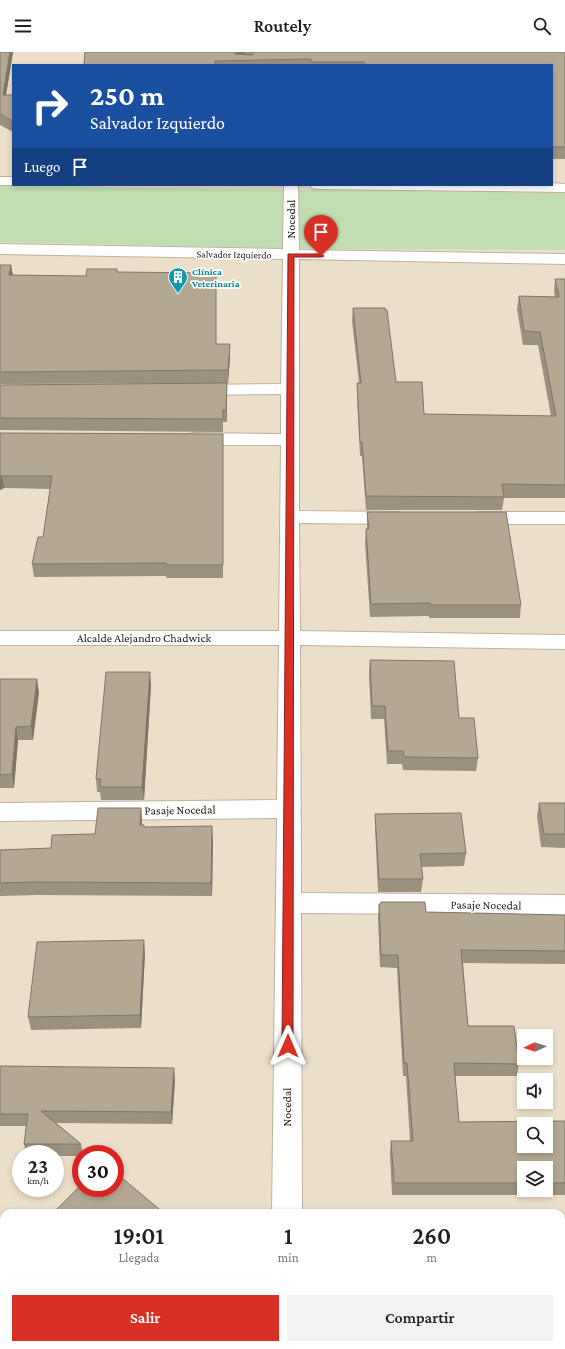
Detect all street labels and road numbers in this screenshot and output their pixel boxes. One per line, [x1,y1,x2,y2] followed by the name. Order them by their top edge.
[284,200,298,239] street label: Nocedal
[196,248,272,261] street label: Salvador Izquierdo
[77,631,211,645] street label: Alcalde Alejandro Chadwick
[144,802,216,818] street label: Pasaje Nocedal
[450,897,522,913] street label: Pasaje Nocedal
[280,1088,294,1127] street label: Nocedal

